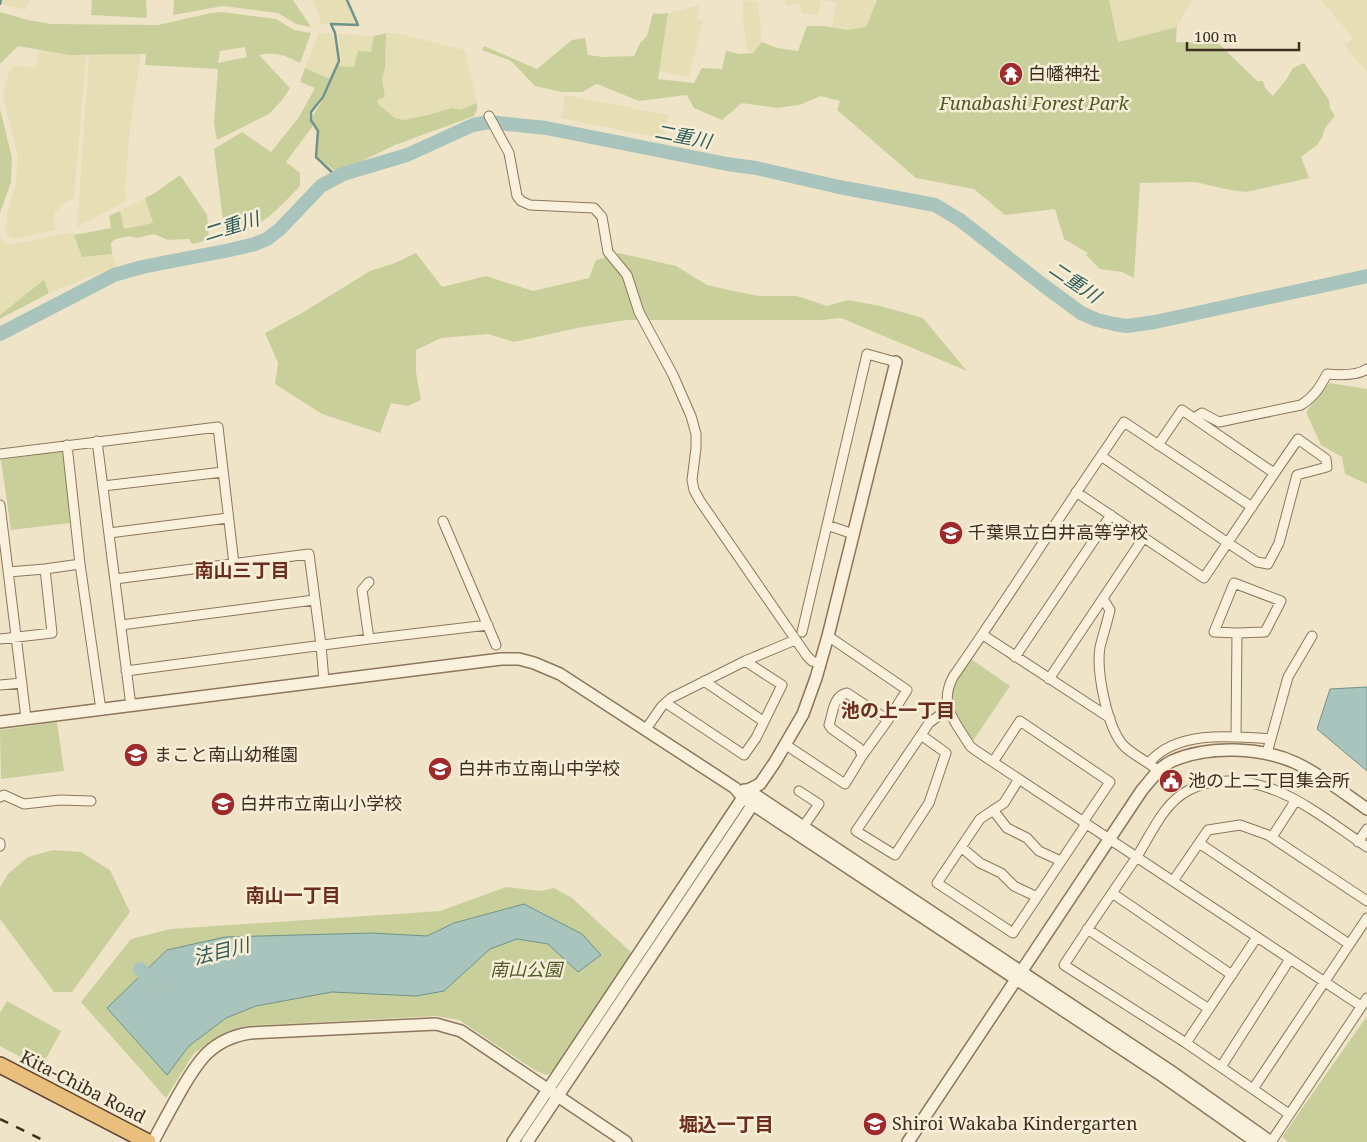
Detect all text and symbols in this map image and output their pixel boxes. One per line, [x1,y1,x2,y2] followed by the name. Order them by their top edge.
[1187,20,1300,52] scale bar
[1194,26,1237,46] text: 100 m
[998,61,1024,87] temple icon: 白幡神社
[1028,61,1100,85] place label: 白幡神社
[938,91,1130,115] park label: Funabashi Forest Park
[653,118,715,155] water label: 二重川
[200,205,264,247] water label: 二重川
[1044,255,1108,310] water label: 二重川
[938,520,964,546] school or university icon: 千葉県立白井高等学校
[968,520,1148,544] place label: 千葉県立白井高等学校
[194,557,290,583] district label: 南山三丁目
[841,697,955,723] district label: 池の上一丁目
[123,742,149,768] school or university icon: まこと南山幼稚園
[154,742,298,766] place label: まこと南山幼稚園
[427,756,453,782] school or university icon: 白井市立南山中学校
[458,756,620,780] place label: 白井市立南山中学校
[1158,768,1184,794] public building icon: 池の上二丁目集会所
[1188,768,1350,792] place label: 池の上二丁目集会所
[210,791,236,817] school or university icon: 白井市立南山小学校
[240,791,402,815] place label: 白井市立南山小学校
[245,882,341,908] district label: 南山一丁目
[190,931,254,971] water label: 法目川
[490,957,565,981] park label: 南山公園
[17,1044,150,1128] street label: Kita-Chiba Road
[678,1111,774,1137] district label: 堀込一丁目
[862,1111,888,1137] school or university icon: Shiroi Wakaba Kindergarten
[892,1111,1138,1135] place label: Shiroi Wakaba Kindergarten

